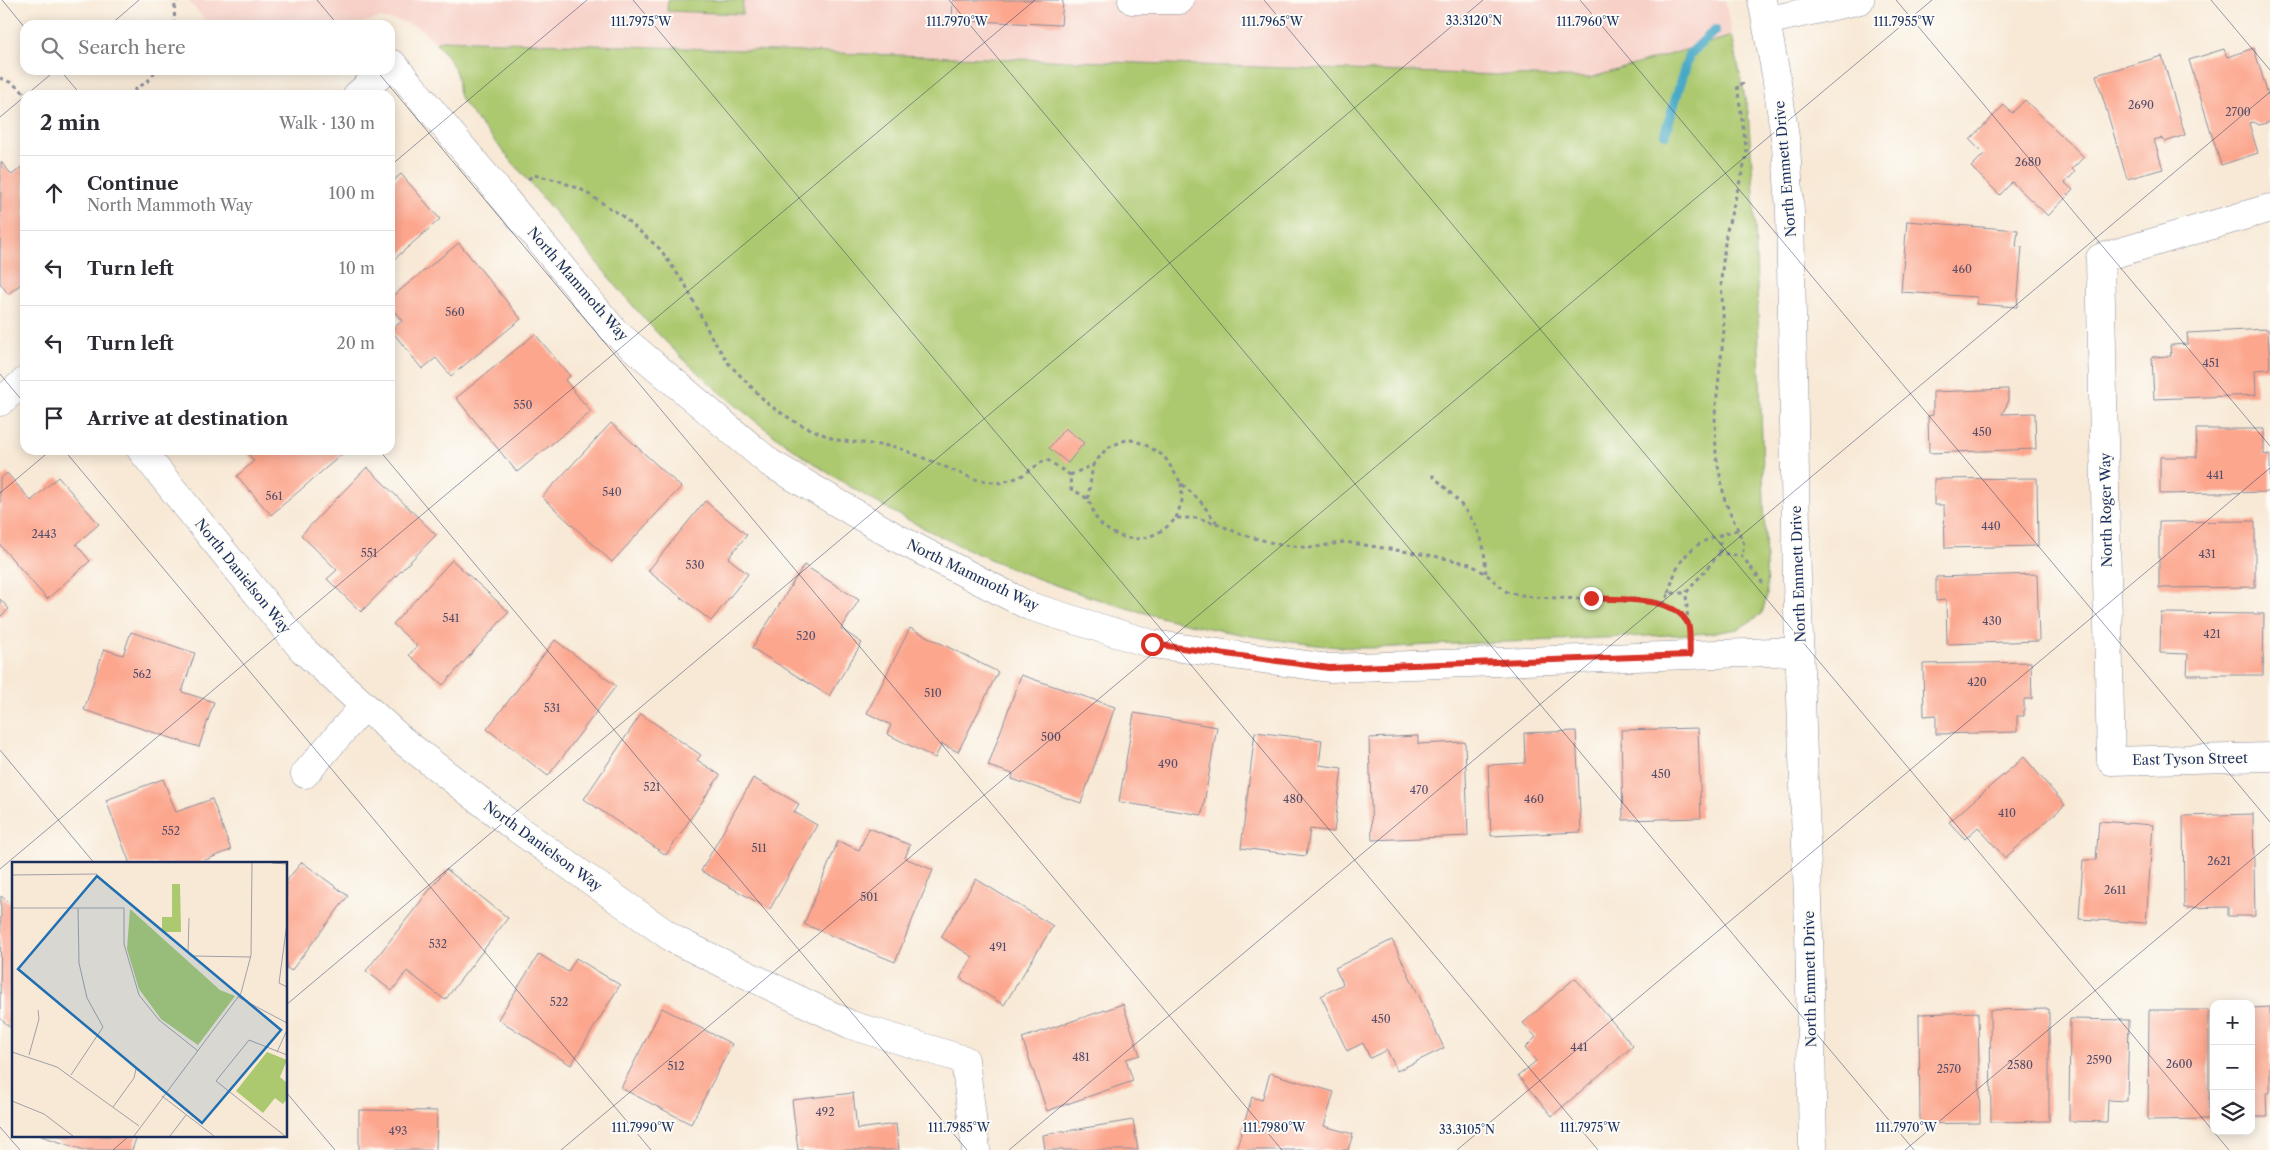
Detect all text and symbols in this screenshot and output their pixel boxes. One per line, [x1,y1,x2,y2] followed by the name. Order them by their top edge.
[1446,13,1502,28] text: 33.3120°N
[611,14,672,29] text: 111.7975°W
[926,14,989,29] text: 111.7970°W
[1241,14,1304,29] text: 111.7965°W
[1557,14,1620,29] text: 111.7960°W
[1873,14,1935,29] text: 111.7955°W
[20,20,395,75] search box
[38,34,66,62] icon: search
[78,36,186,59] text: Search here
[2128,98,2154,112] house number: 2690
[1770,100,1800,238] street label: North Emmett Drive
[2225,105,2251,119] house number: 2700
[40,110,100,135] text: 2 min
[279,113,375,133] text: Walk · 130 m
[2015,155,2041,169] house number: 2680
[87,172,179,195] text: Continue
[40,179,68,207] icon: ahead
[329,183,375,203] text: 100 m
[87,195,253,215] text: North Mammoth Way
[524,223,632,345] street label: North Mammoth Way
[40,254,68,282] icon: left
[87,257,174,280] text: Turn left
[339,258,375,278] text: 10 m
[1952,262,1972,276] house number: 460
[445,305,465,319] house number: 560
[40,329,68,357] icon: left
[87,332,174,355] text: Turn left
[336,333,375,353] text: 20 m
[2203,356,2220,370] house number: 451
[514,398,532,412] house number: 550
[40,404,68,432] icon: arrive
[87,407,288,430] text: Arrive at destination
[1972,425,1992,439] house number: 450
[2096,452,2116,568] street label: North Roger Way
[2206,468,2224,482] house number: 441
[602,485,622,499] house number: 540
[265,489,283,503] house number: 561
[1787,505,1809,643] street label: North Emmett Drive
[191,515,295,637] street label: North Danielson Way
[1981,519,2001,533] house number: 440
[31,527,57,541] house number: 2443
[904,535,1042,615] street label: North Mammoth Way
[361,546,378,560] house number: 551
[2198,547,2216,561] house number: 431
[685,558,705,572] house number: 530
[1580,587,1603,610] route end
[443,611,460,625] house number: 541
[1982,614,2002,628] house number: 430
[2203,627,2221,641] house number: 421
[796,629,816,643] house number: 520
[1141,633,1164,656] route start
[133,667,151,681] house number: 562
[1967,675,1987,689] house number: 420
[924,686,942,700] house number: 510
[544,701,561,715] house number: 531
[1041,730,1061,744] house number: 500
[2132,749,2248,769] street label: East Tyson Street
[1158,757,1178,771] house number: 490
[1651,767,1671,781] house number: 450
[644,780,661,794] house number: 521
[1410,783,1428,797] house number: 470
[1283,792,1303,806] house number: 480
[1524,792,1544,806] house number: 460
[480,797,606,895] street label: North Danielson Way
[1998,806,2016,820] house number: 410
[162,824,180,838] house number: 552
[751,841,767,855] house number: 511
[2207,854,2231,868] house number: 2621
[12,862,288,1138] inset map
[2104,883,2126,897] house number: 2611
[860,890,878,904] house number: 501
[1800,910,1820,1047] street label: North Emmett Drive
[429,937,447,951] house number: 532
[989,940,1007,954] house number: 491
[550,995,568,1009] house number: 522
[2210,1000,2255,1135] map controls
[2210,1000,2255,1045] button: +
[1371,1012,1391,1026] house number: 450
[1570,1040,1588,1054] house number: 441
[2210,1045,2255,1090] button: −
[1072,1050,1090,1064] house number: 481
[2086,1053,2112,1067] house number: 2590
[2166,1057,2192,1071] house number: 2600
[2007,1058,2033,1072] house number: 2580
[668,1059,684,1073] house number: 512
[1937,1062,1961,1076] house number: 2570
[2210,1090,2255,1135] button: layers
[815,1105,835,1119] house number: 492
[612,1120,675,1135] text: 111.7990°W
[928,1120,991,1135] text: 111.7985°W
[1243,1120,1306,1135] text: 111.7980°W
[1560,1120,1621,1135] text: 111.7975°W
[1875,1120,1938,1135] text: 111.7970°W
[1439,1122,1495,1137] text: 33.3105°N
[389,1124,407,1138] house number: 493

